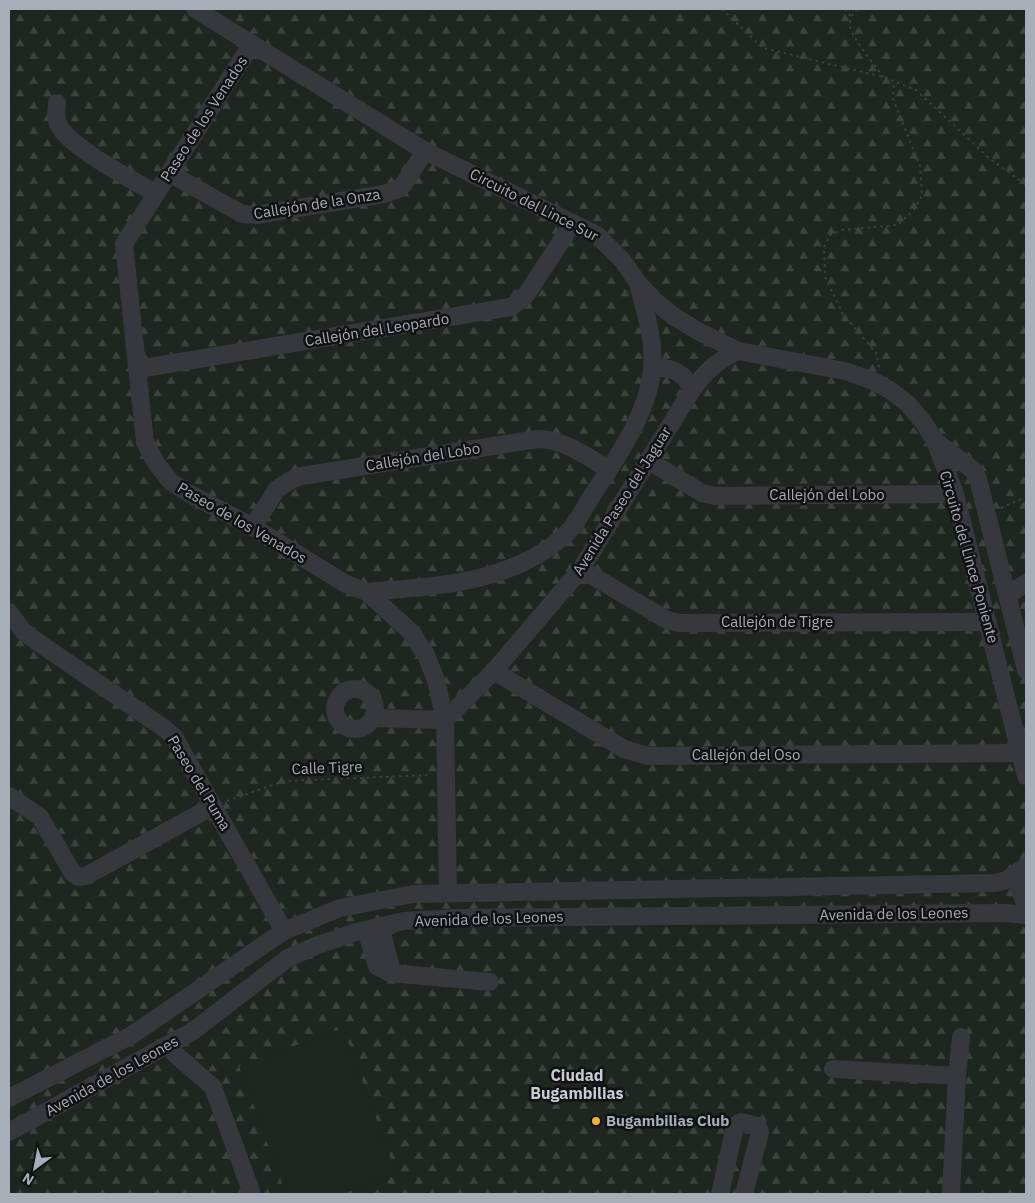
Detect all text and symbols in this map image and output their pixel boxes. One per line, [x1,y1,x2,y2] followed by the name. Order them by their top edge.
[156,52,251,185] street label: Paseo de los Venados
[467,164,602,245] street label: Circuito del Lince Sur
[252,184,382,223] street label: Callejón de la Onza
[304,309,450,350] street label: Callejón del Leopardo
[568,422,675,579] street label: Avenida Paseo del Jaguar
[365,438,481,475] street label: Callejón del Lobo
[936,468,1003,645] street label: Circuito del Lince Poniente
[174,478,310,567] street label: Paseo de los Venados
[769,485,885,504] street label: Callejón del Lobo
[721,612,833,631] street label: Callejón de Tigre
[164,732,235,834] street label: Paseo del Puma
[692,745,800,764] street label: Callejón del Oso
[291,757,363,778] street label: Calle Tigre
[819,903,969,924] street label: Avenida de los Leones
[414,906,564,931] street label: Avenida de los Leones
[42,1031,182,1120] street label: Avenida de los Leones
[530,1065,624,1103] district label: Ciudad Bugambilias
[606,1111,729,1130] place label: Bugambilias Club
[590,1115,602,1127] marker: Bugambilias Club
[10,1143,60,1193] north arrow
[19,1169,37,1189] text: N

